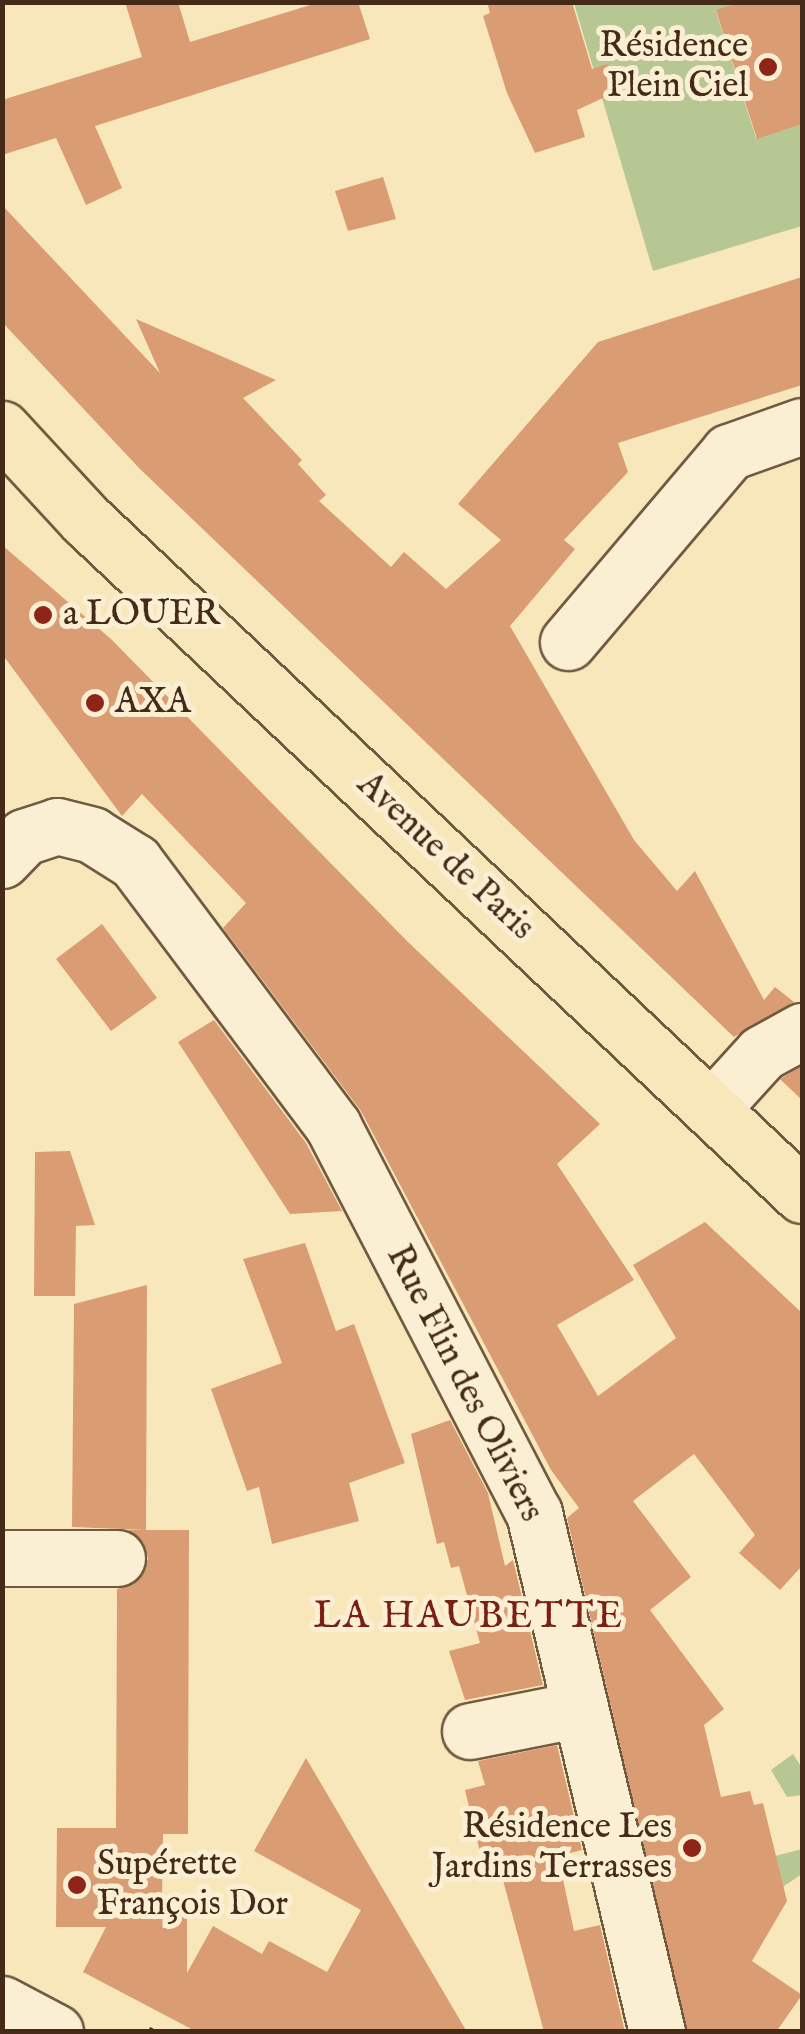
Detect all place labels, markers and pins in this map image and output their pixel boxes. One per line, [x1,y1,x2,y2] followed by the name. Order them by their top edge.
[600,26,748,108] place label: Résidence Plein Ciel
[757,56,779,78] marker: Résidence Plein Ciel
[63,594,220,636] place label: a LOUER
[32,604,54,626] marker: a LOUER
[115,682,191,724] place label: AXA
[84,692,106,714] marker: AXA
[432,1807,672,1889] place label: Résidence Les Jardins Terrasses
[681,1837,703,1859] marker: Résidence Les Jardins Terrasses
[97,1844,288,1926] place label: Supérette François Dor
[66,1874,88,1896] marker: Supérette François Dor

